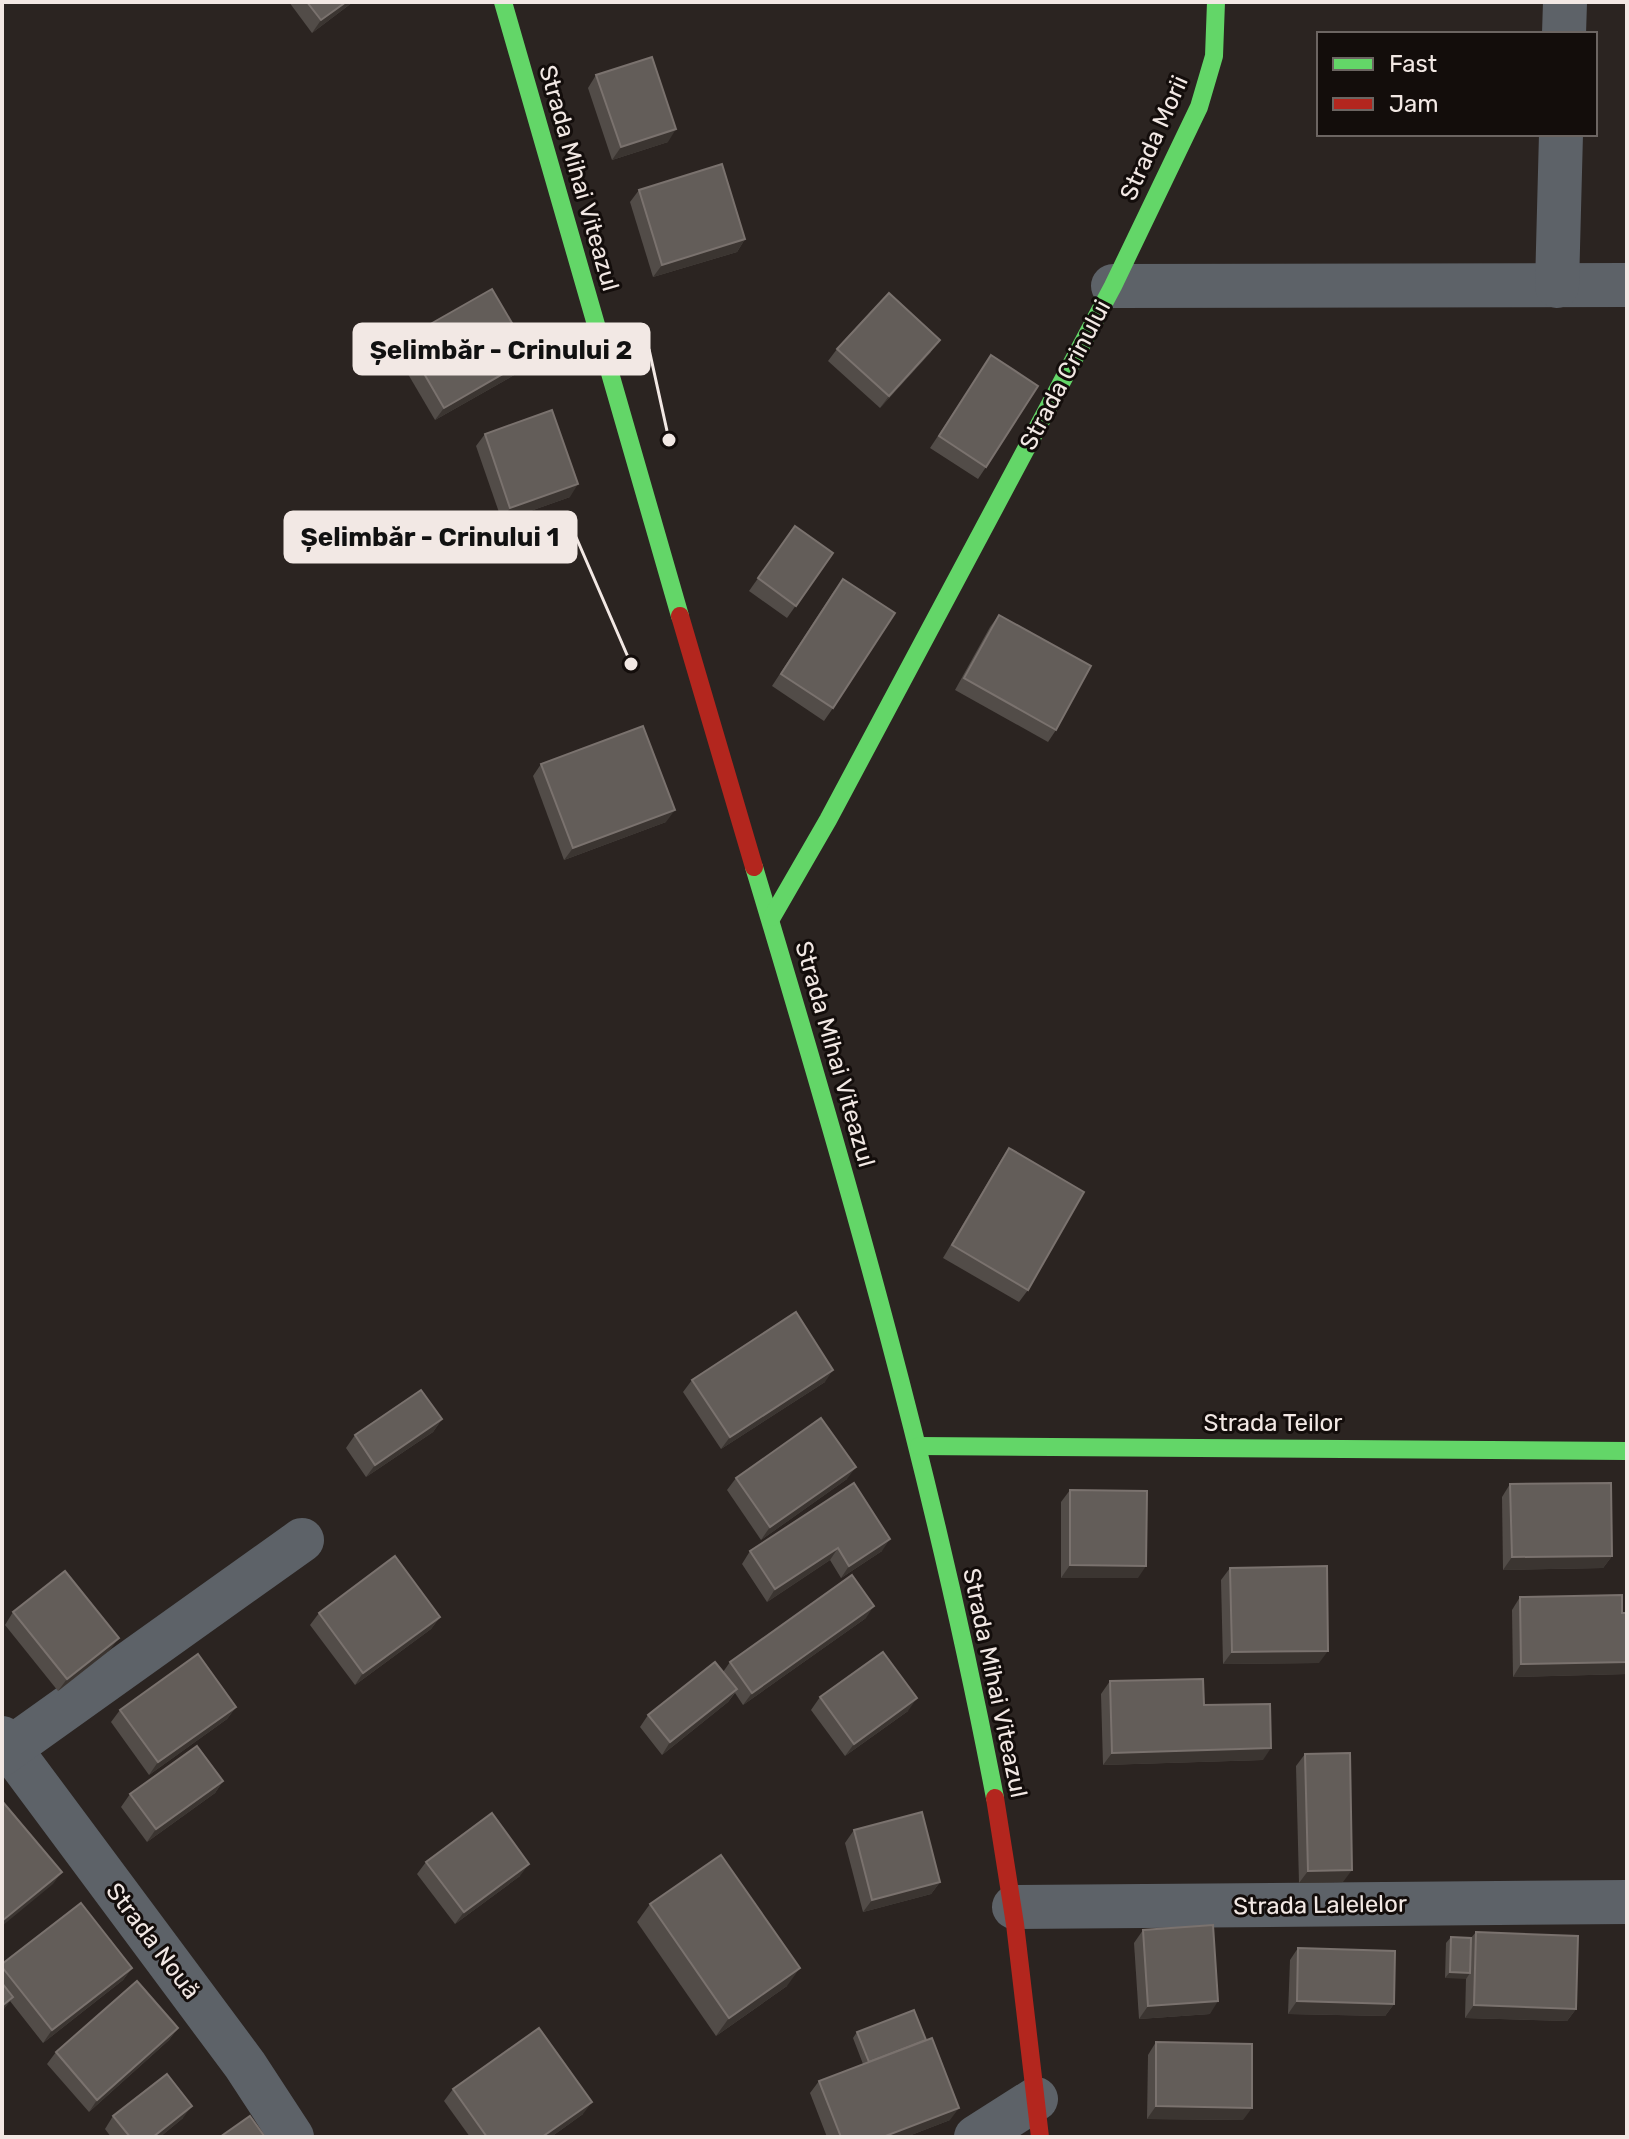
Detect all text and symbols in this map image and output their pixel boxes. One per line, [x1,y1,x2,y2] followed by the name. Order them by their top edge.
[1317,32,1597,136] legend
[1389,50,1437,78] text: Fast
[533,62,625,294] street label: Strada Mihai Viteazul
[1114,71,1194,205] street label: Strada Morii
[1389,90,1439,118] text: Jam
[1014,295,1116,455] street label: Strada Crinului
[354,324,649,374] callout: Șelimbăr - Crinului 2
[370,335,632,366] text: Șelimbăr - Crinului 2
[285,512,576,562] callout: Șelimbăr - Crinului 1
[301,522,559,553] text: Șelimbăr - Crinului 1
[789,938,881,1170] street label: Strada Mihai Viteazul
[1204,1409,1342,1437] street label: Strada Teilor
[957,1566,1033,1800] street label: Strada Mihai Viteazul
[100,1877,206,2005] street label: Strada Nouă
[1233,1889,1407,1921] street label: Strada Lalelelor

